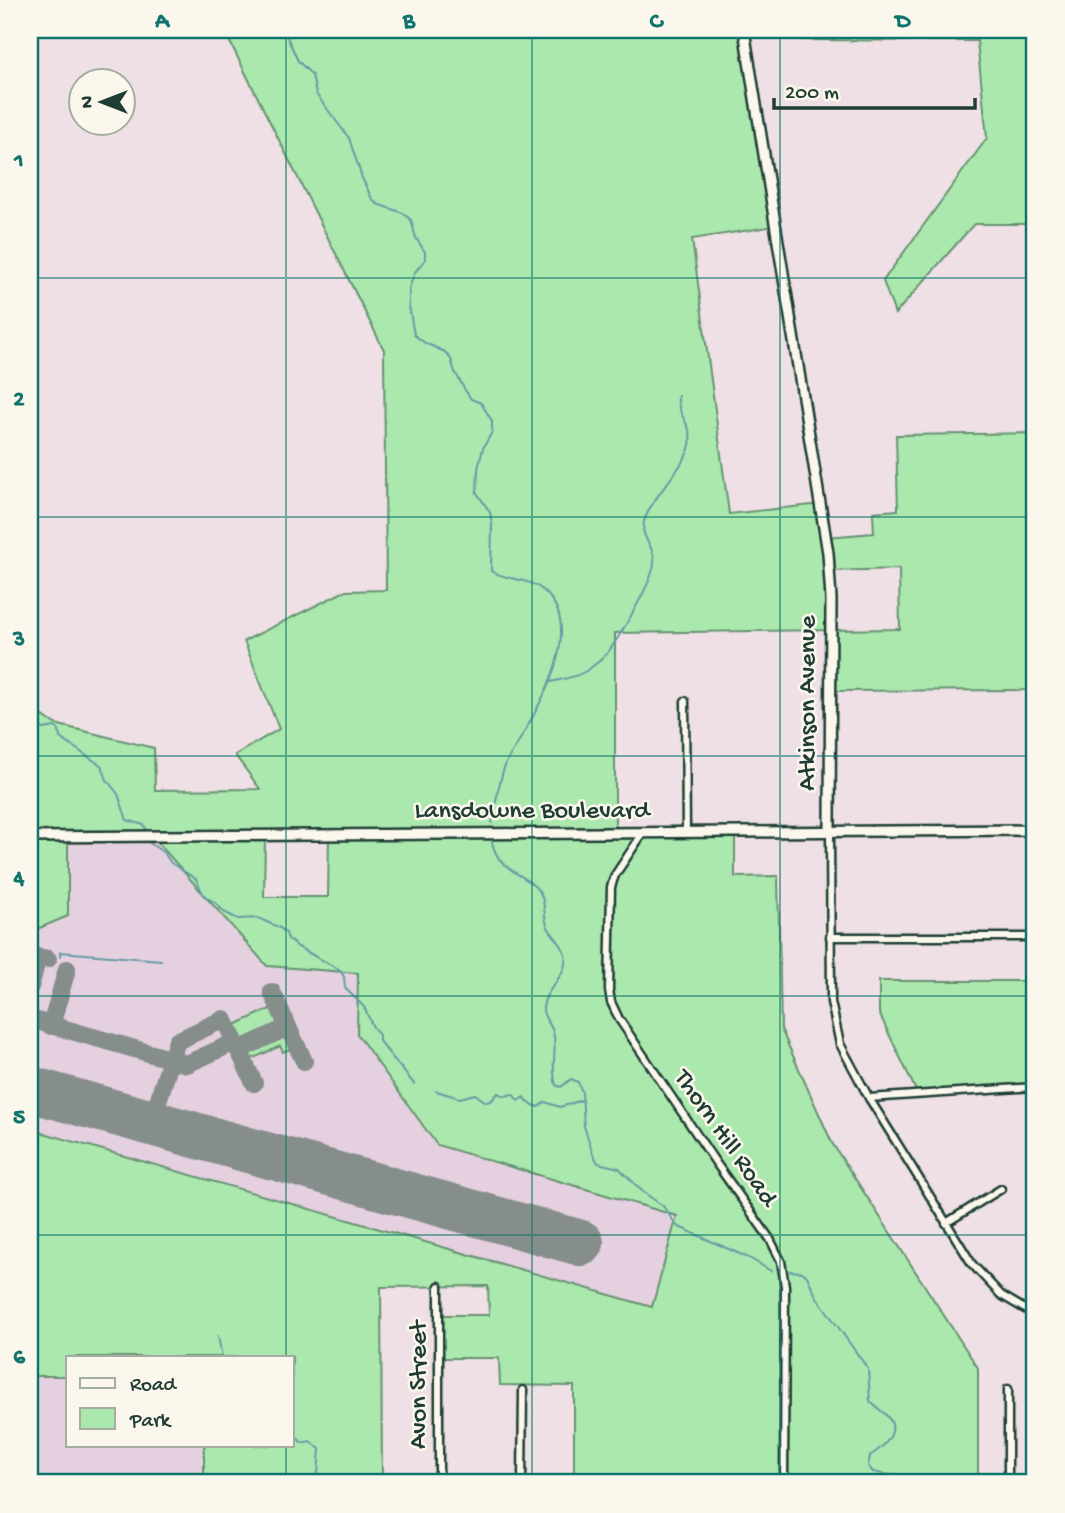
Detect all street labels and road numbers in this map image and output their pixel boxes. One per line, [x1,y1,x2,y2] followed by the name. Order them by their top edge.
[794,615,825,791] street label: Atkinson Avenue
[414,797,651,828] street label: Lansdowne Boulevard
[664,1063,784,1215] street label: Thorn Hill Road
[405,1319,436,1449] street label: Avon Street

